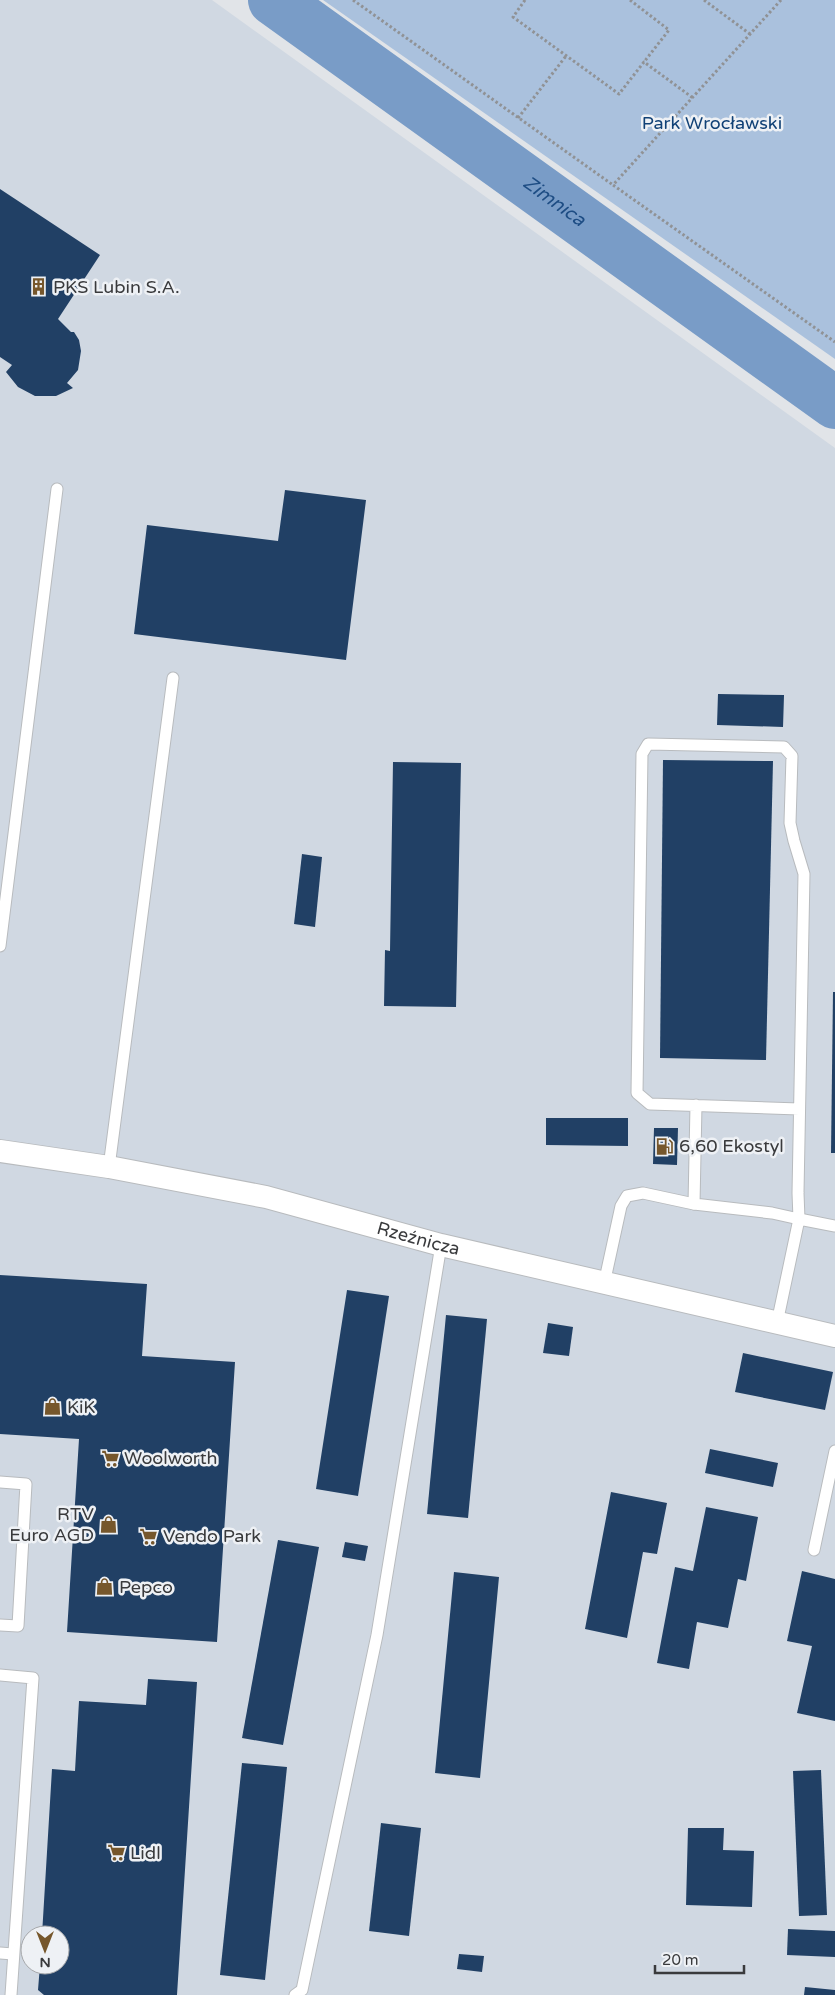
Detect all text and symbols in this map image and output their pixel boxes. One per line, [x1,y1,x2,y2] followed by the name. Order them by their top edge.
[642,112,782,134] park label: Park Wrocławski
[519,172,591,232] water label: Zimnica
[53,276,180,298] place label: PKS Lubin S.A.
[29,277,49,297] building icon: PKS Lubin S.A.
[679,1135,784,1157] place label: 6,60 Ekostyl
[655,1136,675,1156] fuel station icon: 6,60 Ekostyl
[374,1217,462,1260] street label: Rzeźnicza
[67,1396,95,1418] place label: KiK
[43,1397,63,1417] shop icon: KiK
[124,1447,218,1469] place label: Woolworth
[100,1448,120,1468] supermarket icon: Woolworth
[9,1503,95,1546] place label: RTV Euro AGD
[98,1514,118,1534] shop icon: RTV Euro AGD
[163,1525,261,1547] place label: Vendo Park
[139,1526,159,1546] supermarket icon: Vendo Park
[119,1576,173,1598] place label: Pepco
[95,1577,115,1597] shop icon: Pepco
[130,1842,161,1864] place label: Lidl
[106,1843,126,1863] supermarket icon: Lidl
[20,1925,70,1975] north arrow
[655,1942,744,1974] scale bar
[662,1951,699,1969] text: 20 m
[39,1954,51,1971] text: N

